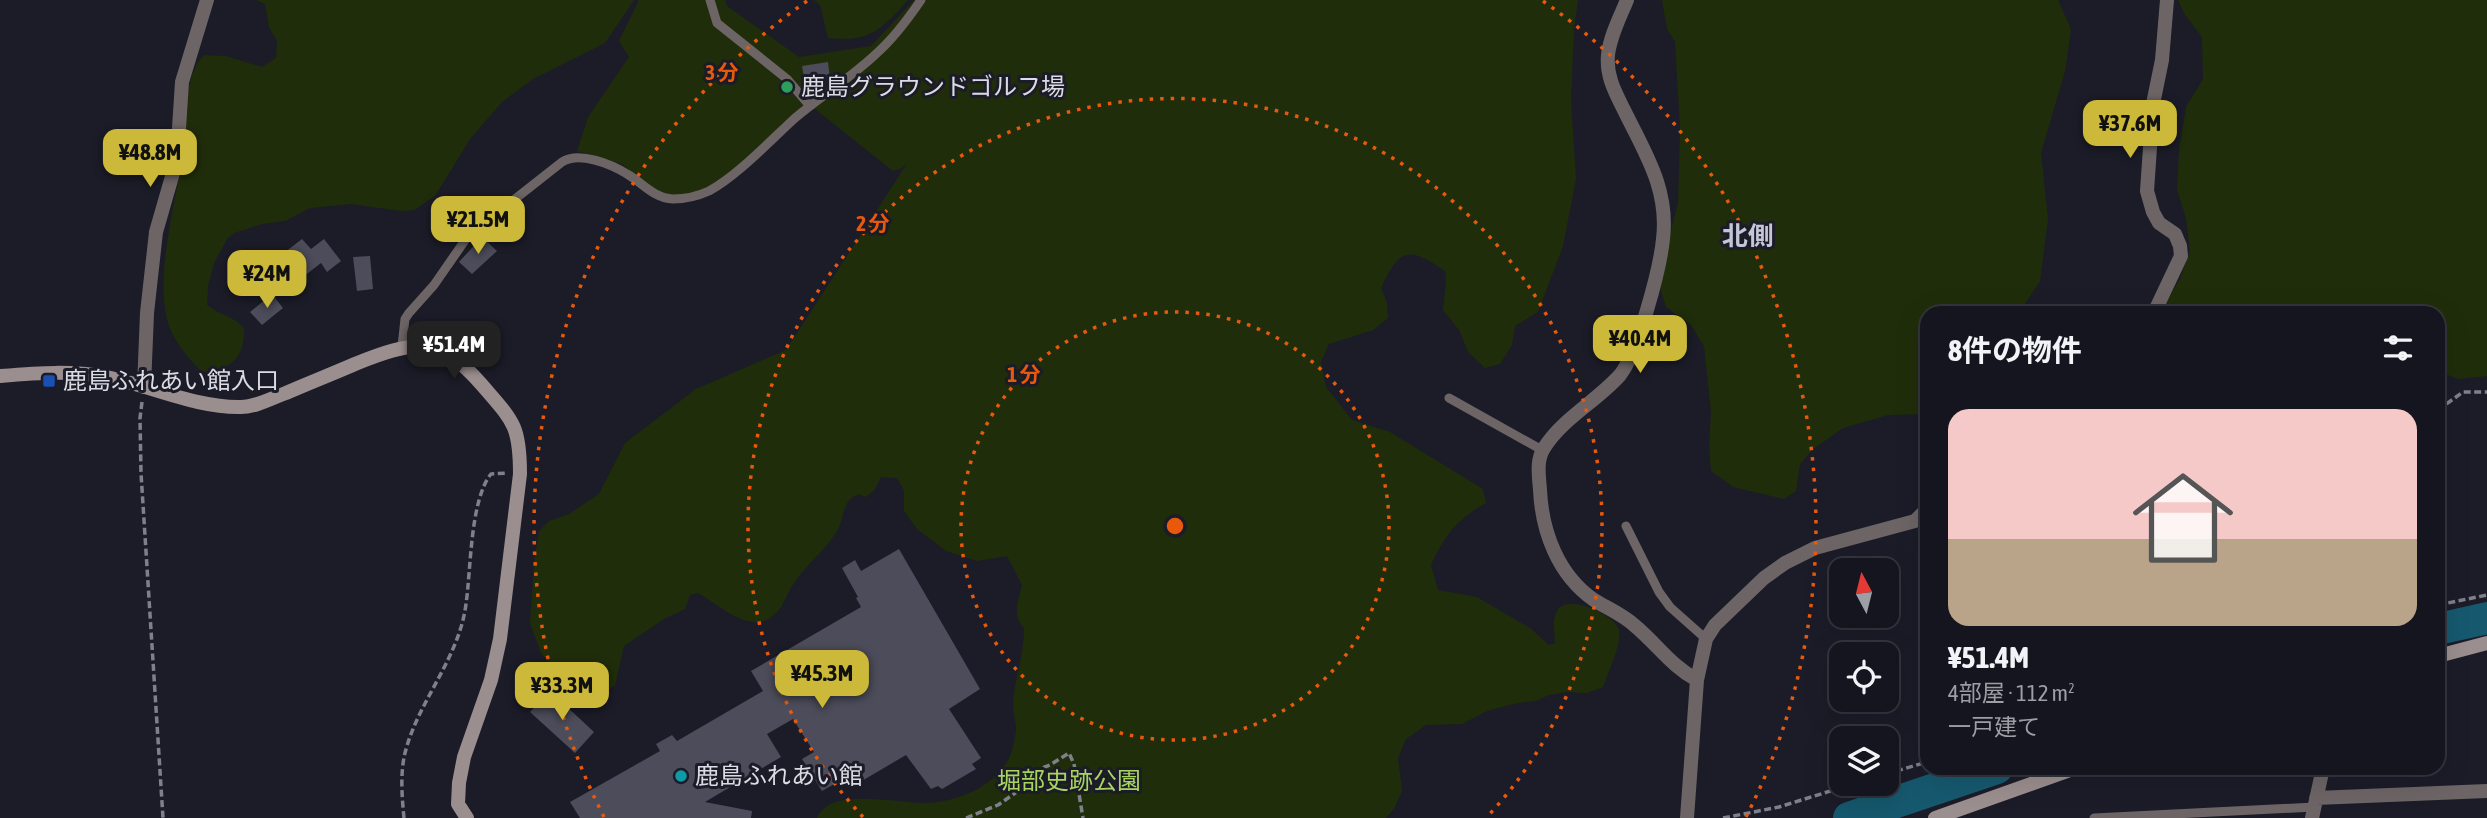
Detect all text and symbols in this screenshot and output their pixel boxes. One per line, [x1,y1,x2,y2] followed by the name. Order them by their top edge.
[705,60,739,84] text: 3 分
[801,73,1065,100] place label: 鹿島グラウンドゴルフ場
[779,79,795,95] marker: 鹿島グラウンドゴルフ場
[2073,100,2187,160] pin: ¥37.6M
[2099,110,2161,136] text: ¥37.6M
[93,130,207,189] pin: ¥48.8M
[119,139,181,165] text: ¥48.8M
[421,196,535,256] pin: ¥21.5M
[447,206,509,232] text: ¥21.5M
[856,211,890,235] text: 2 分
[1722,221,1774,251] district label: 北側
[226,250,308,310] pin: ¥24M
[243,260,291,286] text: ¥24M
[1583,316,1697,375] pin: ¥40.4M
[397,322,511,381] pin: ¥51.4M
[1609,325,1671,351] text: ¥40.4M
[2379,329,2417,367] icon: filters
[423,331,485,357] text: ¥51.4M
[1948,333,2082,367] text: 8件の物件
[1007,362,1041,386] text: 1 分
[63,367,279,394] place label: 鹿島ふれあい館入口
[41,373,57,389] marker: 鹿島ふれあい館入口
[2120,455,2246,581] icon: home
[1163,514,1187,538] centre of rings
[1829,558,1899,628] north arrow
[1829,558,1899,796] map controls
[1948,640,2029,674] text: ¥51.4M
[1829,642,1899,712] button: locate
[765,650,879,710] pin: ¥45.3M
[791,660,853,686] text: ¥45.3M
[505,662,619,722] pin: ¥33.3M
[531,672,593,698] text: ¥33.3M
[1948,680,2075,706] text: 4部屋 · 112 m²
[1948,714,2040,740] text: 一戸建て
[1829,726,1899,796] button: layers
[695,762,863,789] place label: 鹿島ふれあい館
[997,767,1141,794] park label: 堀部史跡公園
[673,768,689,784] marker: 鹿島ふれあい館

